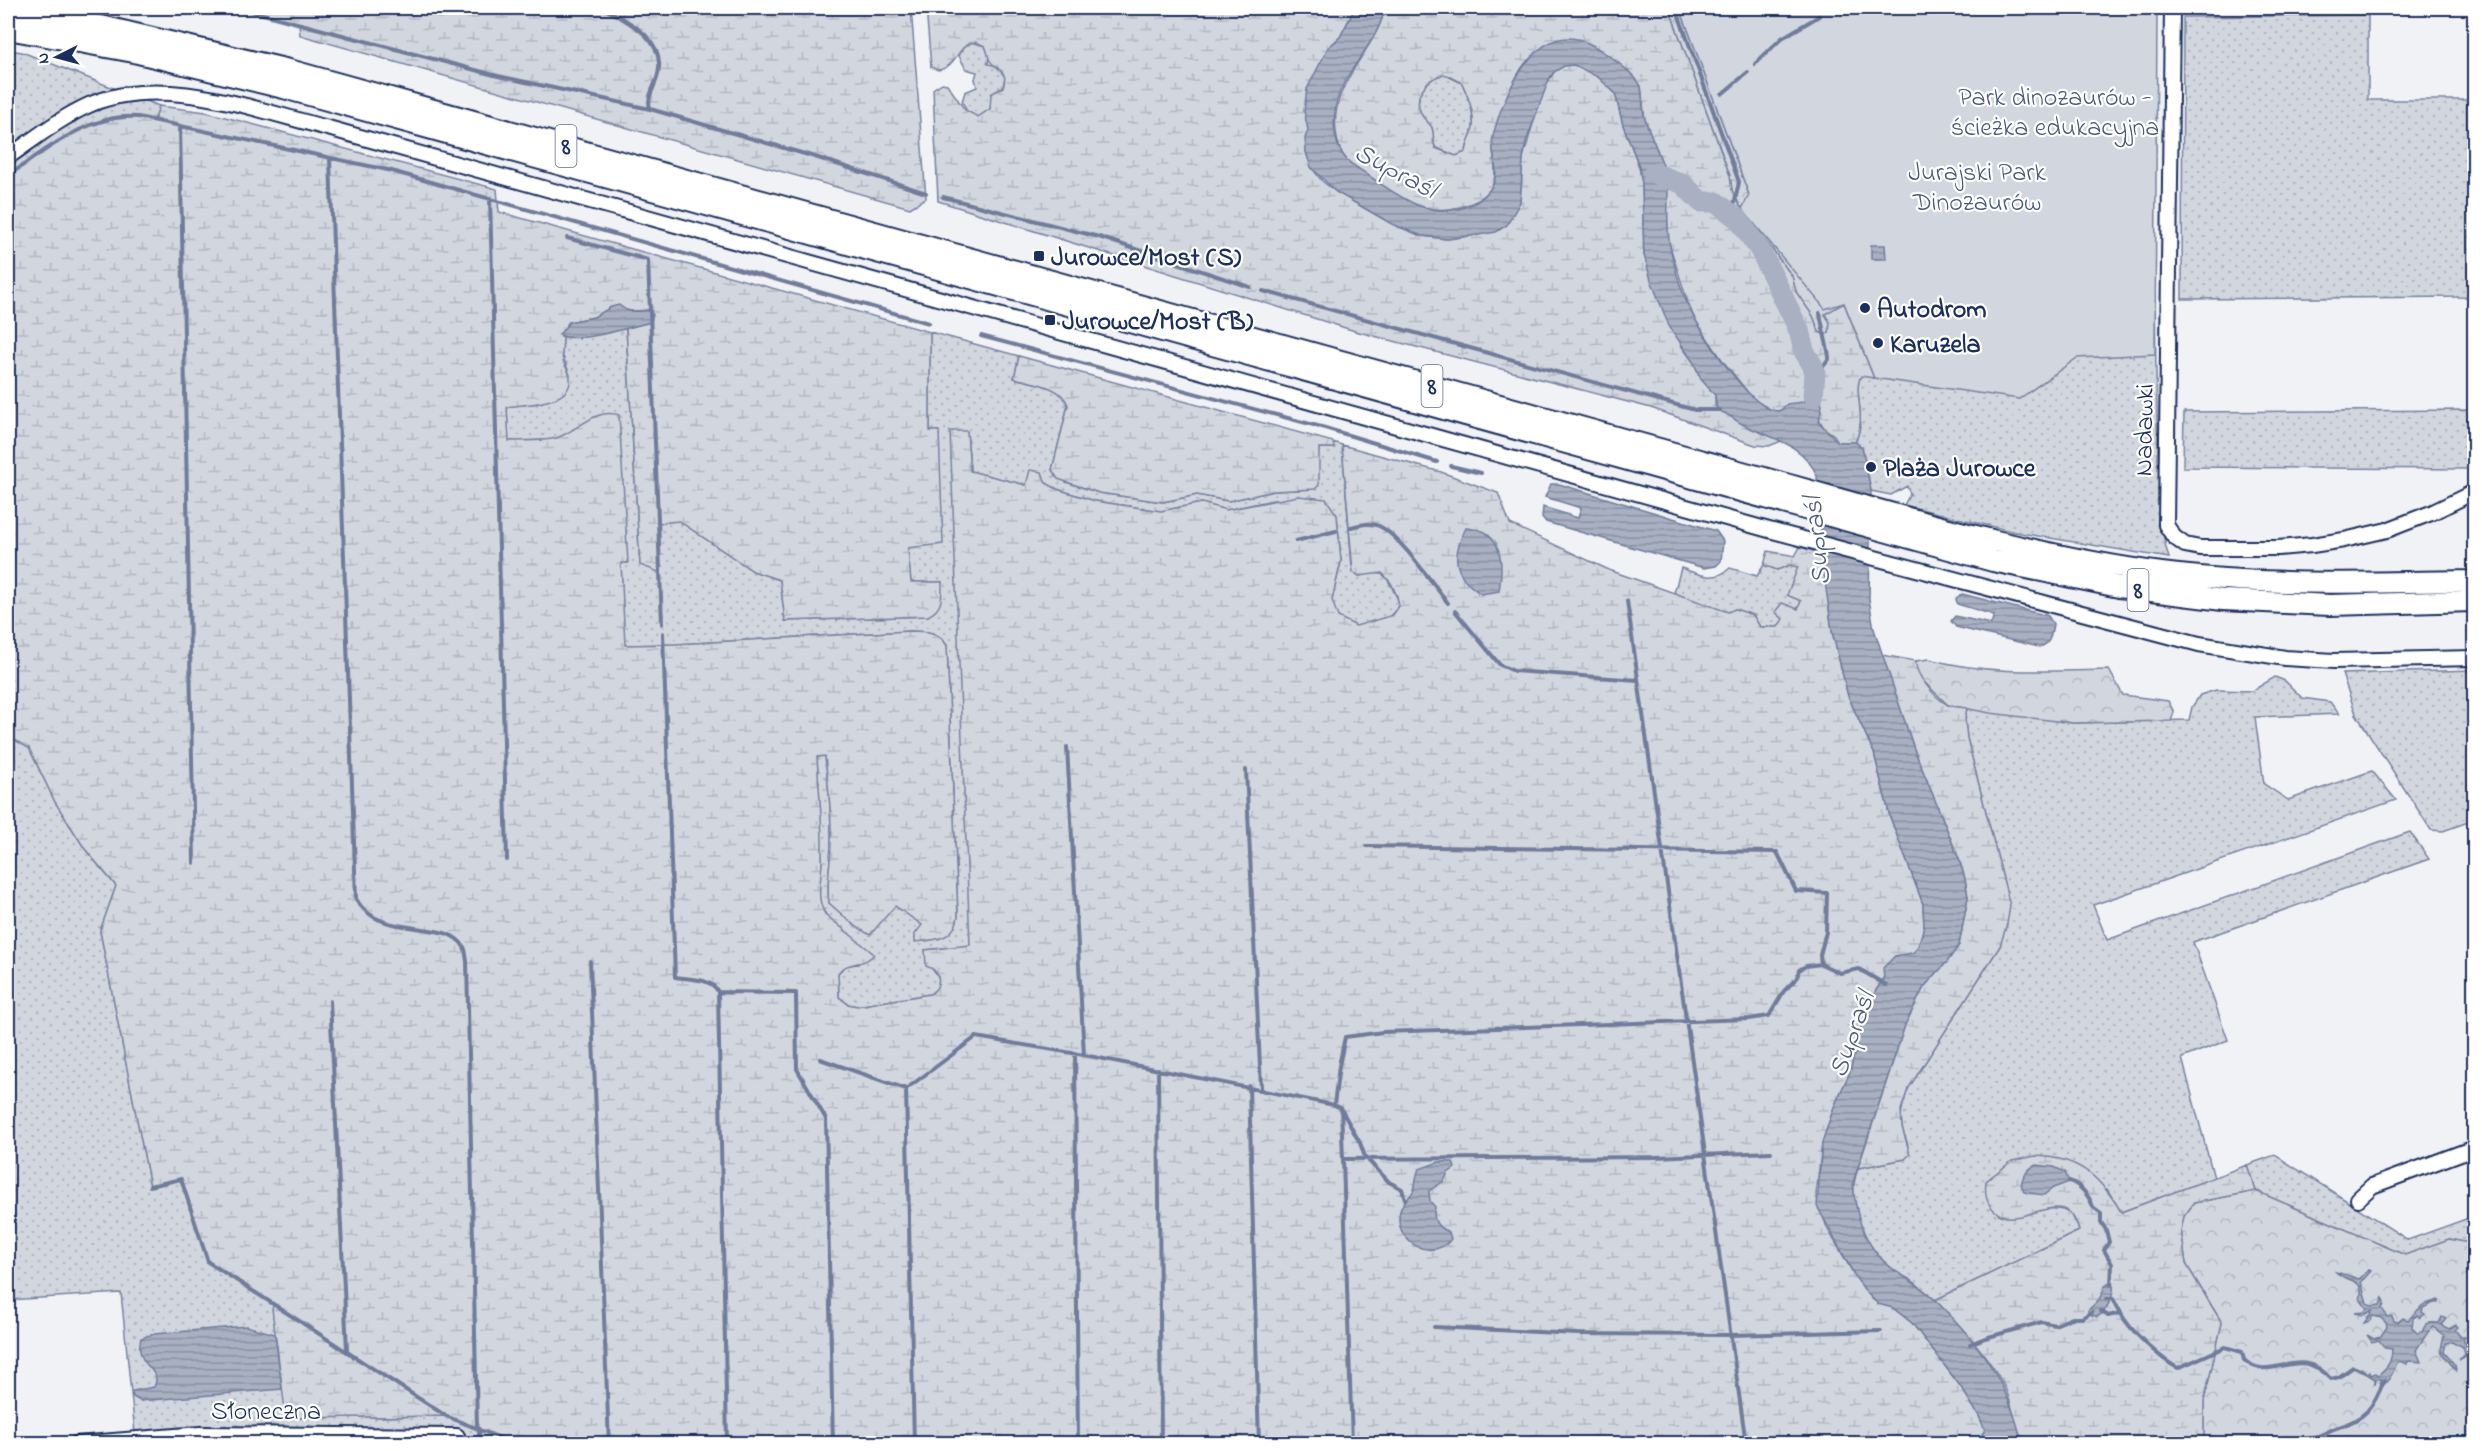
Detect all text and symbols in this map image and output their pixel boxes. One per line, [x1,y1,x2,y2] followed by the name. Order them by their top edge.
[27,27,87,87] north arrow
[32,52,57,65] text: N
[1951,80,2159,148] park label: Park dinozaurów - ścieżka edukacyjna
[556,125,576,167] road number: 8
[1347,134,1446,212] water label: Supraśl
[1908,155,2046,223] park label: Jurajski Park Dinozaurów
[1051,240,1242,278] place label: Jurowce/Most (S)
[1032,249,1046,263] marker: Jurowce/Most (S)
[1877,292,1986,330] place label: Autodrom
[1858,301,1872,315] marker: Autodrom
[1062,304,1253,342] place label: Jurowce/Most (B)
[1043,313,1057,327] marker: Jurowce/Most (B)
[1890,327,1980,365] place label: Karuzela
[1871,336,1885,350] marker: Karuzela
[1422,365,1442,407] road number: 8
[2126,383,2166,477] street label: Nadawki
[1883,451,2037,489] place label: Plaża Jurowce
[1864,460,1878,474] marker: Plaża Jurowce
[1794,491,1843,587] water label: Supraśl
[2128,569,2148,611] road number: 8
[1820,983,1888,1083] water label: Supraśl
[211,1394,321,1432] street label: Słoneczna

